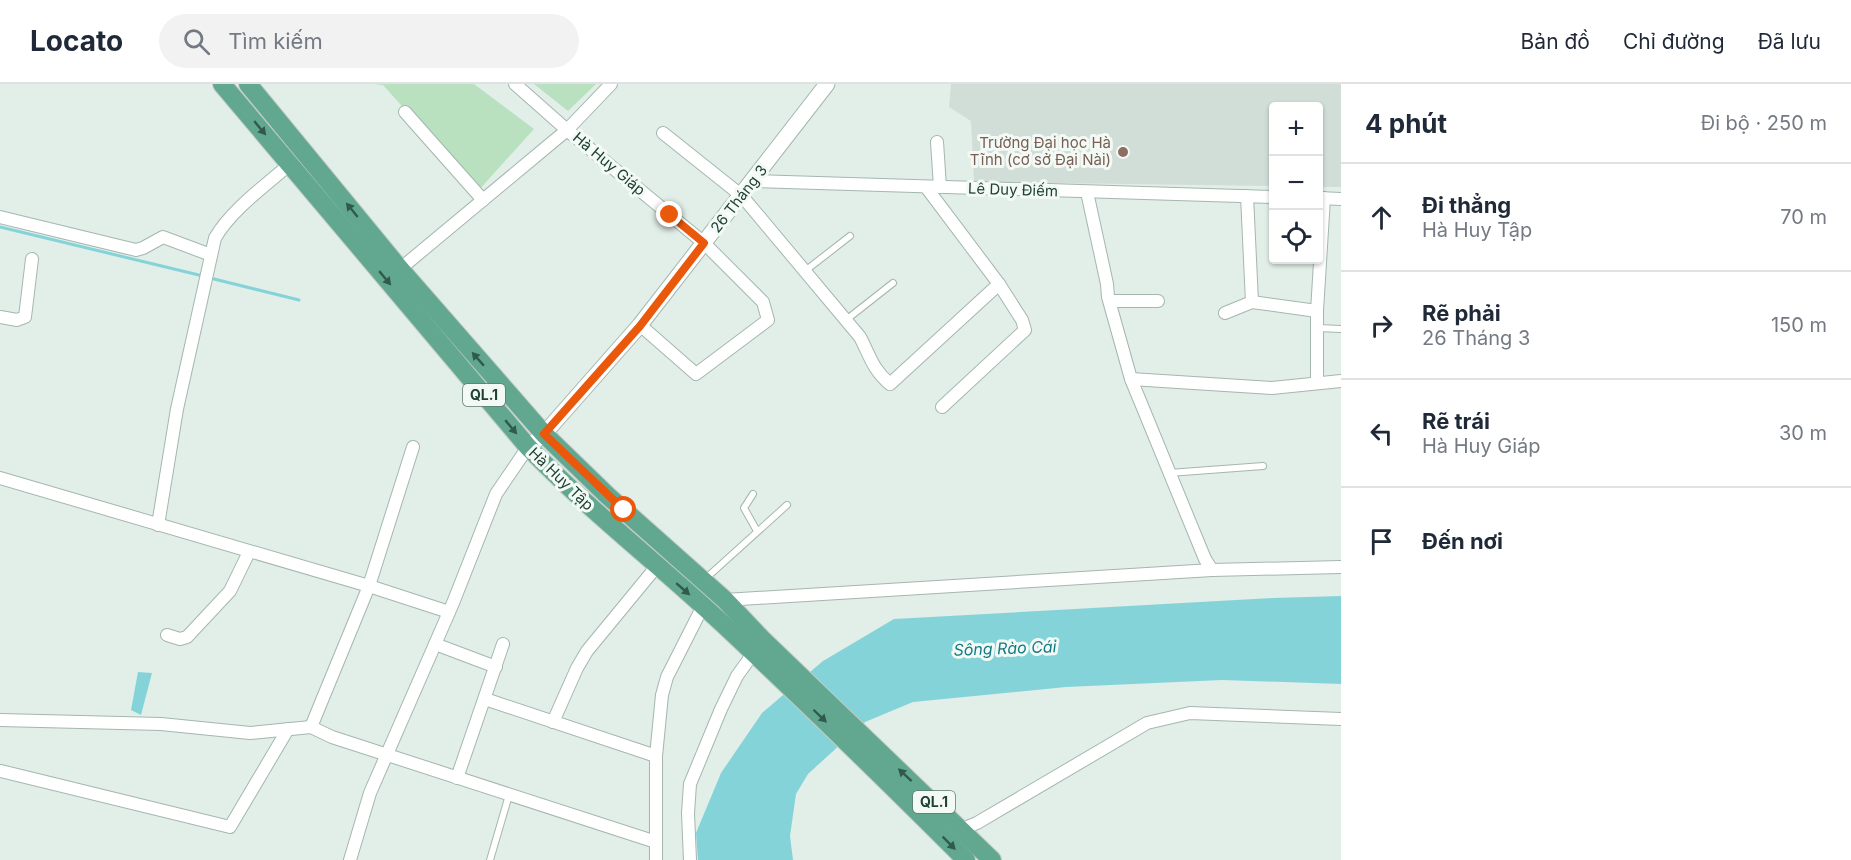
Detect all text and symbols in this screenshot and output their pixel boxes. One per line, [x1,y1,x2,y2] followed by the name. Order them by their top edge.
[159,14,579,68] search box
[30,24,123,58] text: Locato
[180,25,213,58] icon: search
[228,28,323,54] text: Tìm kiếm
[1521,29,1590,54] text: Bản đồ
[1623,29,1725,54] text: Chỉ đường
[1758,29,1821,54] text: Đã lưu
[1269,102,1323,264] map controls
[1269,102,1323,156] button: +
[1365,108,1447,139] text: 4 phút
[1701,111,1827,135] text: Đi bộ · 250 m
[253,120,266,135] one-way arrow
[569,128,649,199] street label: Hà Huy Giáp
[970,133,1111,169] place label: Trường Đại học Hà Tĩnh (cơ sở Đại Nài)
[1116,145,1130,159] marker: Trường Đại học Hà Tĩnh (cơ sở Đại Nài)
[1269,156,1323,210] button: −
[706,161,771,237] street label: 26 Tháng 3
[968,178,1058,201] street label: Lê Duy Điếm
[1422,192,1511,218] text: Đi thẳng
[656,201,682,227] route end
[1365,201,1398,234] icon: ahead
[346,203,359,218] one-way arrow
[1780,205,1827,229] text: 70 m
[1269,210,1323,264] button: locate
[1422,218,1532,242] text: Hà Huy Tập
[378,270,391,286] one-way arrow
[1422,300,1501,326] text: Rẽ phải
[1365,309,1398,342] icon: right
[1771,313,1827,337] text: 150 m
[1422,326,1530,350] text: 26 Tháng 3
[472,352,485,367] one-way arrow
[463,384,505,406] road number: QL.1
[1422,408,1490,434] text: Rẽ trái
[1365,417,1398,450] icon: left
[504,419,517,434] one-way arrow
[1779,421,1827,445] text: 30 m
[1422,434,1541,458] text: Hà Huy Giáp
[525,443,598,514] street label: Hà Huy Tập
[610,496,636,522] route start
[1365,525,1398,558] icon: arrive
[1422,528,1503,554] text: Đến nơi
[675,582,690,595] one-way arrow
[953,636,1058,660] water label: Sông Rào Cái
[812,709,827,723] one-way arrow
[899,769,913,783] one-way arrow
[913,791,955,813] road number: QL.1
[942,835,956,850] one-way arrow

